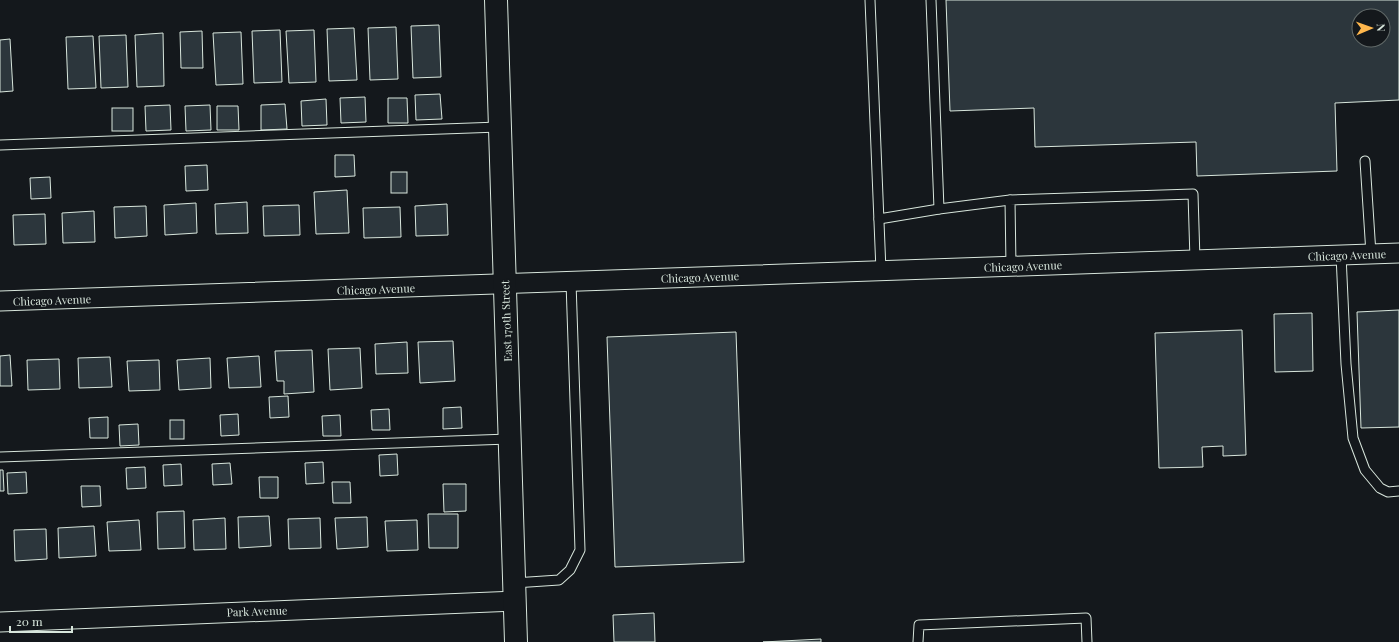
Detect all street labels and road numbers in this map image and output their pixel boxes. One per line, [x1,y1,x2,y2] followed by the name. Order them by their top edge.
[1308,246,1387,264] street label: Chicago Avenue
[984,257,1063,275] street label: Chicago Avenue
[661,268,740,286] street label: Chicago Avenue
[337,280,416,298] street label: Chicago Avenue
[497,280,515,362] street label: East 170th Street
[13,291,92,309] street label: Chicago Avenue
[226,602,288,620] street label: Park Avenue

